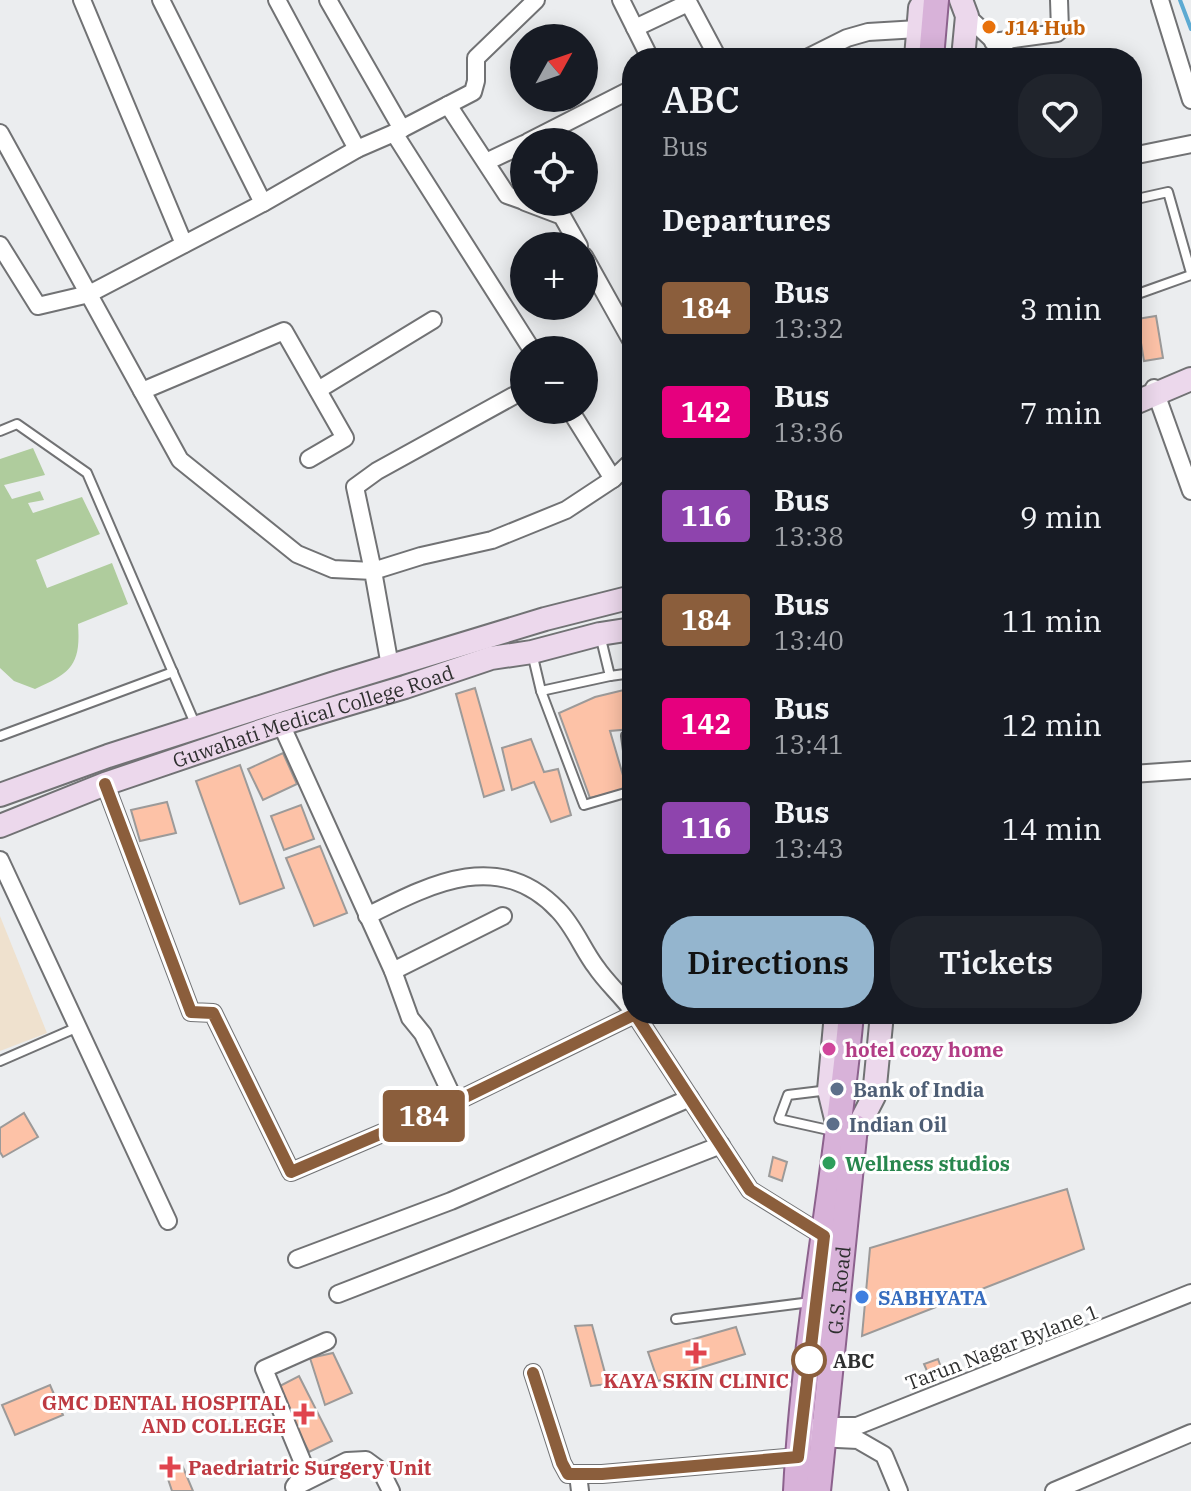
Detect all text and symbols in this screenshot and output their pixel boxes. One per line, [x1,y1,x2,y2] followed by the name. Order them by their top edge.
[1005,14,1086,41] place label: J14 Hub
[980,18,998,36] marker: J14 Hub
[510,24,598,112] north arrow
[510,24,598,424] map controls
[662,74,740,123] text: ABC
[1018,74,1102,158] button: heart
[510,128,598,216] button: locate
[662,129,708,163] text: Bus
[662,200,831,239] text: Departures
[510,232,598,320] button: +
[774,272,829,311] text: Bus
[681,289,731,326] text: 184
[1020,289,1102,328] text: 3 min
[774,311,844,345] text: 13:32
[510,336,598,424] button: −
[774,376,829,415] text: Bus
[681,393,731,430] text: 142
[1020,393,1102,432] text: 7 min
[774,415,844,449] text: 13:36
[774,480,829,519] text: Bus
[681,497,731,534] text: 116
[1020,497,1102,536] text: 9 min
[774,519,844,553] text: 13:38
[774,584,829,623] text: Bus
[681,601,731,638] text: 184
[1002,601,1102,640] text: 11 min
[774,623,844,657] text: 13:40
[169,658,457,774] street label: Guwahati Medical College Road
[774,688,829,727] text: Bus
[681,705,731,742] text: 142
[1002,705,1102,744] text: 12 min
[774,727,844,761] text: 13:41
[774,792,829,831] text: Bus
[681,809,731,846] text: 116
[1002,809,1102,848] text: 14 min
[774,831,844,865] text: 13:43
[662,916,874,1008] button: Directions
[890,916,1102,1008] button: Tickets
[845,1036,1004,1063] place label: hotel cozy home
[820,1040,838,1058] marker: hotel cozy home
[853,1076,984,1103] place label: Bank of India
[828,1080,846,1098] marker: Bank of India
[378,1090,470,1142] line badge: 184
[399,1097,449,1134] text: 184
[849,1111,947,1138] place label: Indian Oil
[824,1115,842,1133] marker: Indian Oil
[845,1150,1010,1177] place label: Wellness studios
[820,1154,838,1172] marker: Wellness studios
[821,1245,856,1335] street label: G.S. Road
[878,1284,987,1311] place label: SABHYATA
[853,1288,871,1306] marker: SABHYATA
[902,1298,1102,1396] street label: Tarun Nagar Bylane 1
[685,1342,707,1364] marker: KAYA SKIN CLINIC
[792,1343,826,1377] marker: ABC
[833,1347,874,1374] place label: ABC
[603,1367,789,1394] place label: KAYA SKIN CLINIC
[42,1389,286,1439] place label: GMC DENTAL HOSPITAL AND COLLEGE
[293,1403,315,1425] marker: GMC DENTAL HOSPITAL AND COLLEGE
[188,1454,432,1481] place label: Paedriatric Surgery Unit
[159,1456,181,1478] marker: Paedriatric Surgery Unit

